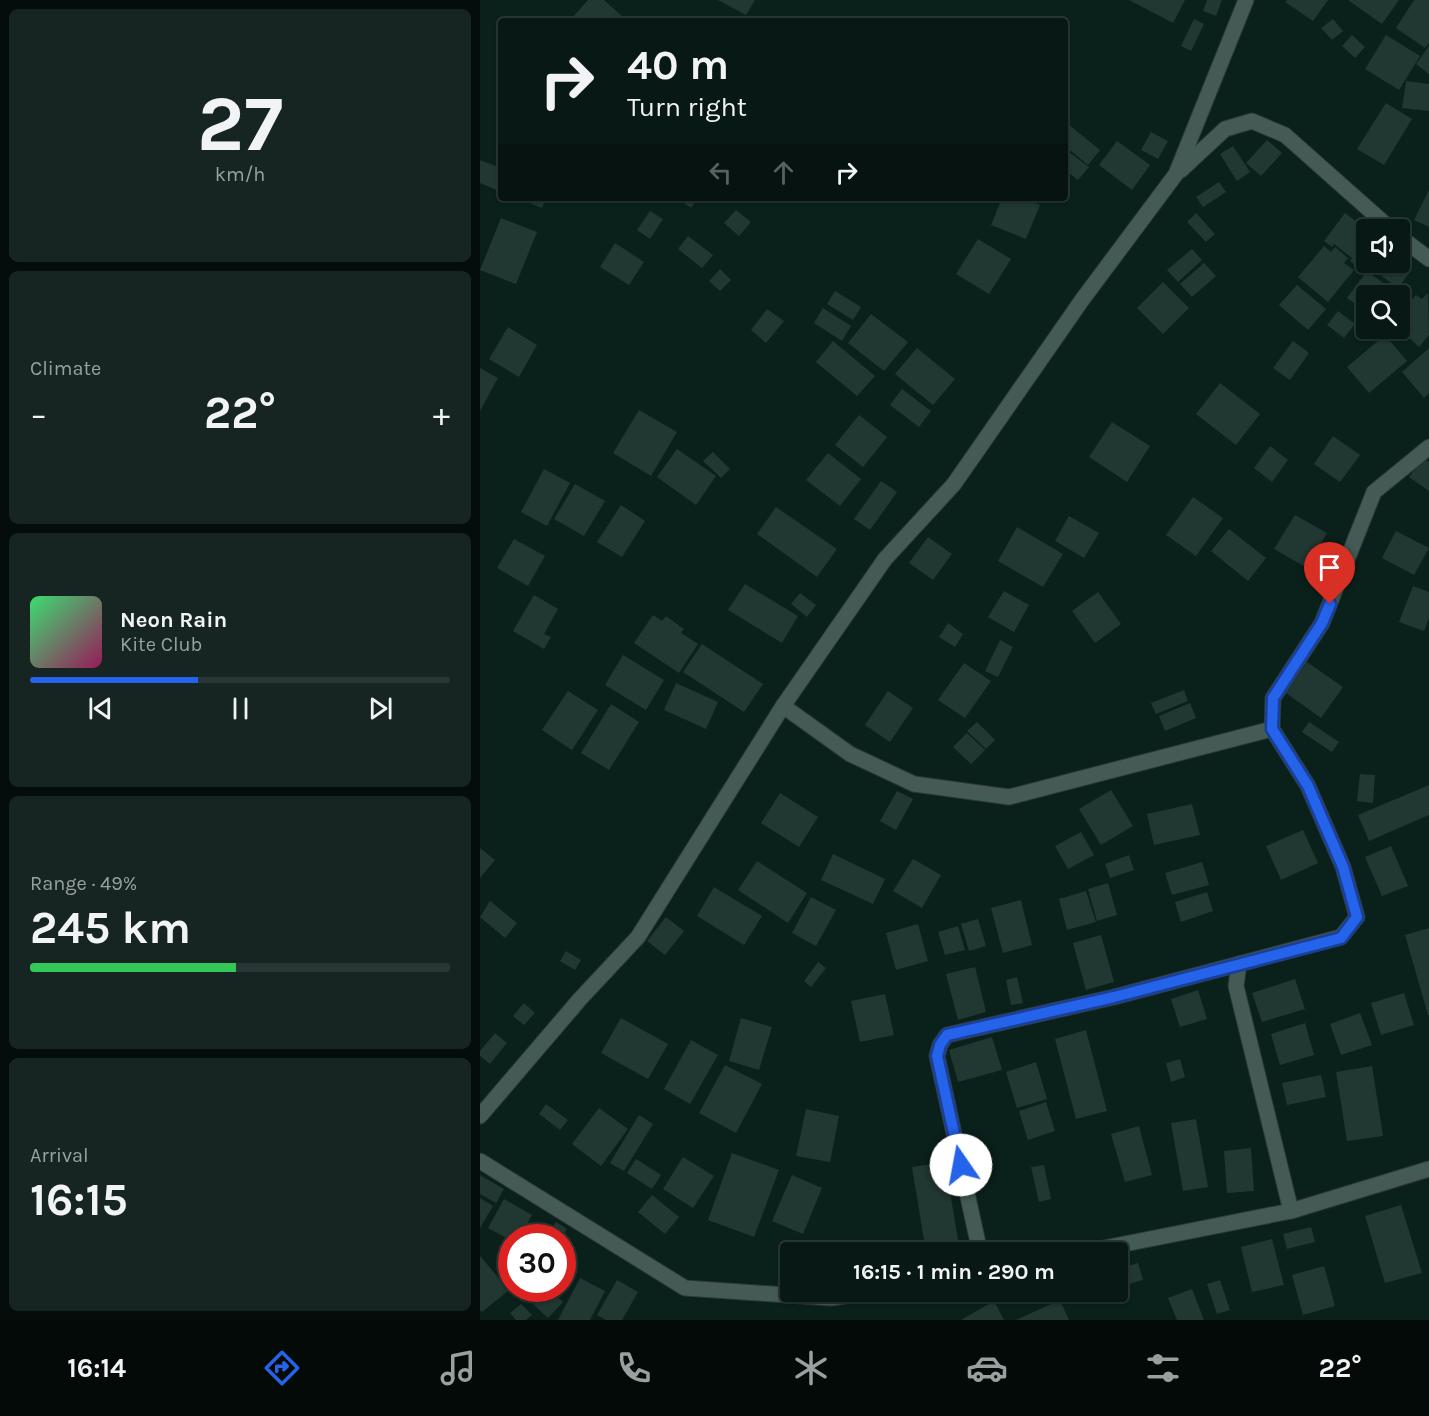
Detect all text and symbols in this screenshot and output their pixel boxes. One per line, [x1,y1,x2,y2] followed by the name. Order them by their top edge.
[627,40,729,90] text: 40 m
[528,42,606,120] icon: right
[197,78,283,170] text: 27
[627,91,747,123] text: Turn right
[704,156,737,189] icon: left
[767,156,800,189] icon: ahead
[830,156,863,189] icon: right
[215,163,265,186] text: km/h
[1356,219,1410,339] map controls
[1356,219,1410,273] button: sound
[1356,285,1410,339] button: search
[30,357,101,380] text: Climate
[204,387,276,439] text: 22°
[30,395,47,433] text: −
[433,395,450,433] text: +
[1304,542,1355,604] pin
[1313,551,1346,584] icon: arrive
[120,607,227,633] text: Neon Rain
[120,633,202,656] text: Kite Club
[84,692,117,725] icon: previous
[224,692,257,725] icon: pause
[364,692,397,725] icon: next
[30,872,137,895] text: Range · 49%
[30,902,191,954] text: 245 km
[929,1133,993,1197] position arrow
[30,1144,89,1167] text: Arrival
[30,1174,128,1226] text: 16:15
[498,1224,576,1302] speed limit sign: 30
[853,1259,1055,1285] text: 16:15 · 1 min · 290 m
[261,1347,303,1389] icon: directions
[437,1347,479,1389] icon: music
[613,1347,655,1389] icon: phone
[790,1347,832,1389] icon: climate
[966,1347,1008,1389] icon: car
[1142,1347,1184,1389] icon: filters
[67,1352,126,1384] text: 16:14
[1319,1352,1362,1384] text: 22°

